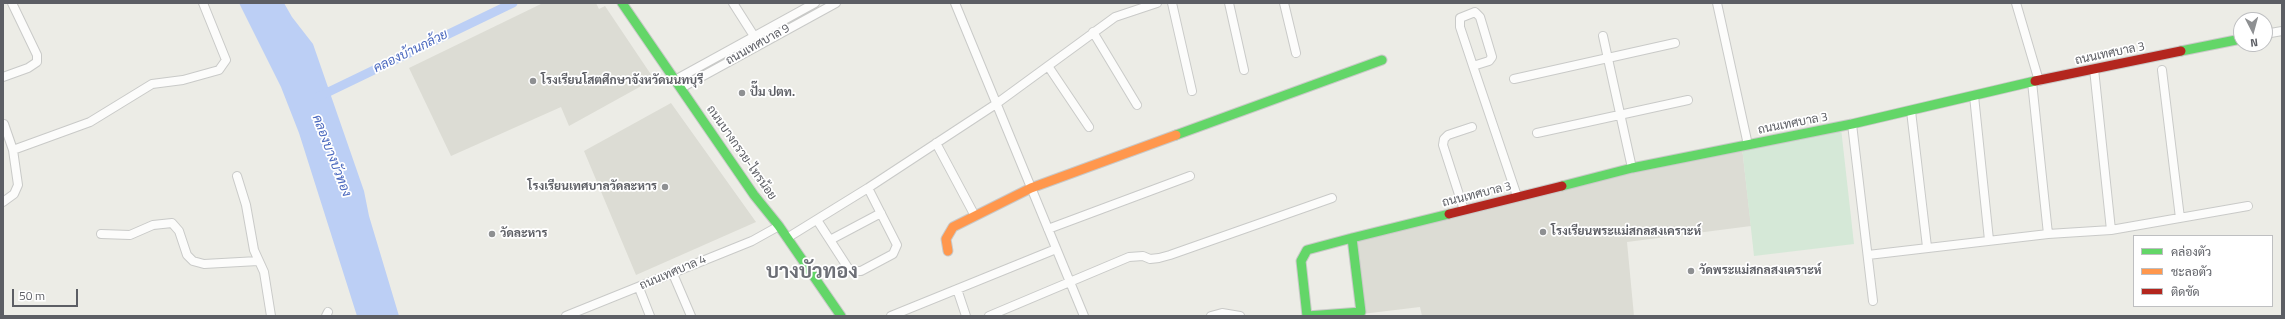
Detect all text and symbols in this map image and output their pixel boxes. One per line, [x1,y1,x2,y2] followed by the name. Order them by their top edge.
[2233,12,2273,52] north arrow
[723,21,793,69] street label: ถนนเทศบาล 9
[371,27,451,77] water label: คลองบ้านกล้วย
[2250,35,2259,51] text: N
[2074,40,2146,68] street label: ถนนเทศบาล 3
[541,74,703,88] place label: โรงเรียนโสตศึกษาจังหวัดนนทบุรี
[528,76,538,86] marker: โรงเรียนโสตศึกษาจังหวัดนนทบุรี
[750,86,795,100] place label: ปั๊ม ปตท.
[737,88,747,98] marker: ปั๊ม ปตท.
[703,103,779,203] street label: ถนนบางกรวย-ไทรน้อย
[1757,110,1829,138] street label: ถนนเทศบาล 3
[308,113,354,199] water label: คลองบางบัวทอง
[1441,179,1513,211] street label: ถนนเทศบาล 3
[528,180,657,194] place label: โรงเรียนเทศบาลวัดละหาร
[660,182,670,192] marker: โรงเรียนเทศบาลวัดละหาร
[1551,225,1701,239] place label: โรงเรียนพระแม่สกลสงเคราะห์
[500,227,547,241] place label: วัดละหาร
[1538,227,1548,237] marker: โรงเรียนพระแม่สกลสงเคราะห์
[487,229,497,239] marker: วัดละหาร
[2133,235,2273,307] legend
[2171,242,2211,261] text: คล่องตัว
[638,253,708,293] street label: ถนนเทศบาล 4
[766,261,858,285] district label: บางบัวทอง
[2171,262,2212,281] text: ชะลอตัว
[1699,264,1822,278] place label: วัดพระแม่สกลสงเคราะห์
[1686,266,1696,276] marker: วัดพระแม่สกลสงเคราะห์
[14,281,80,307] scale bar
[2171,282,2200,301] text: ติดขัด
[19,286,45,305] text: 50 m

